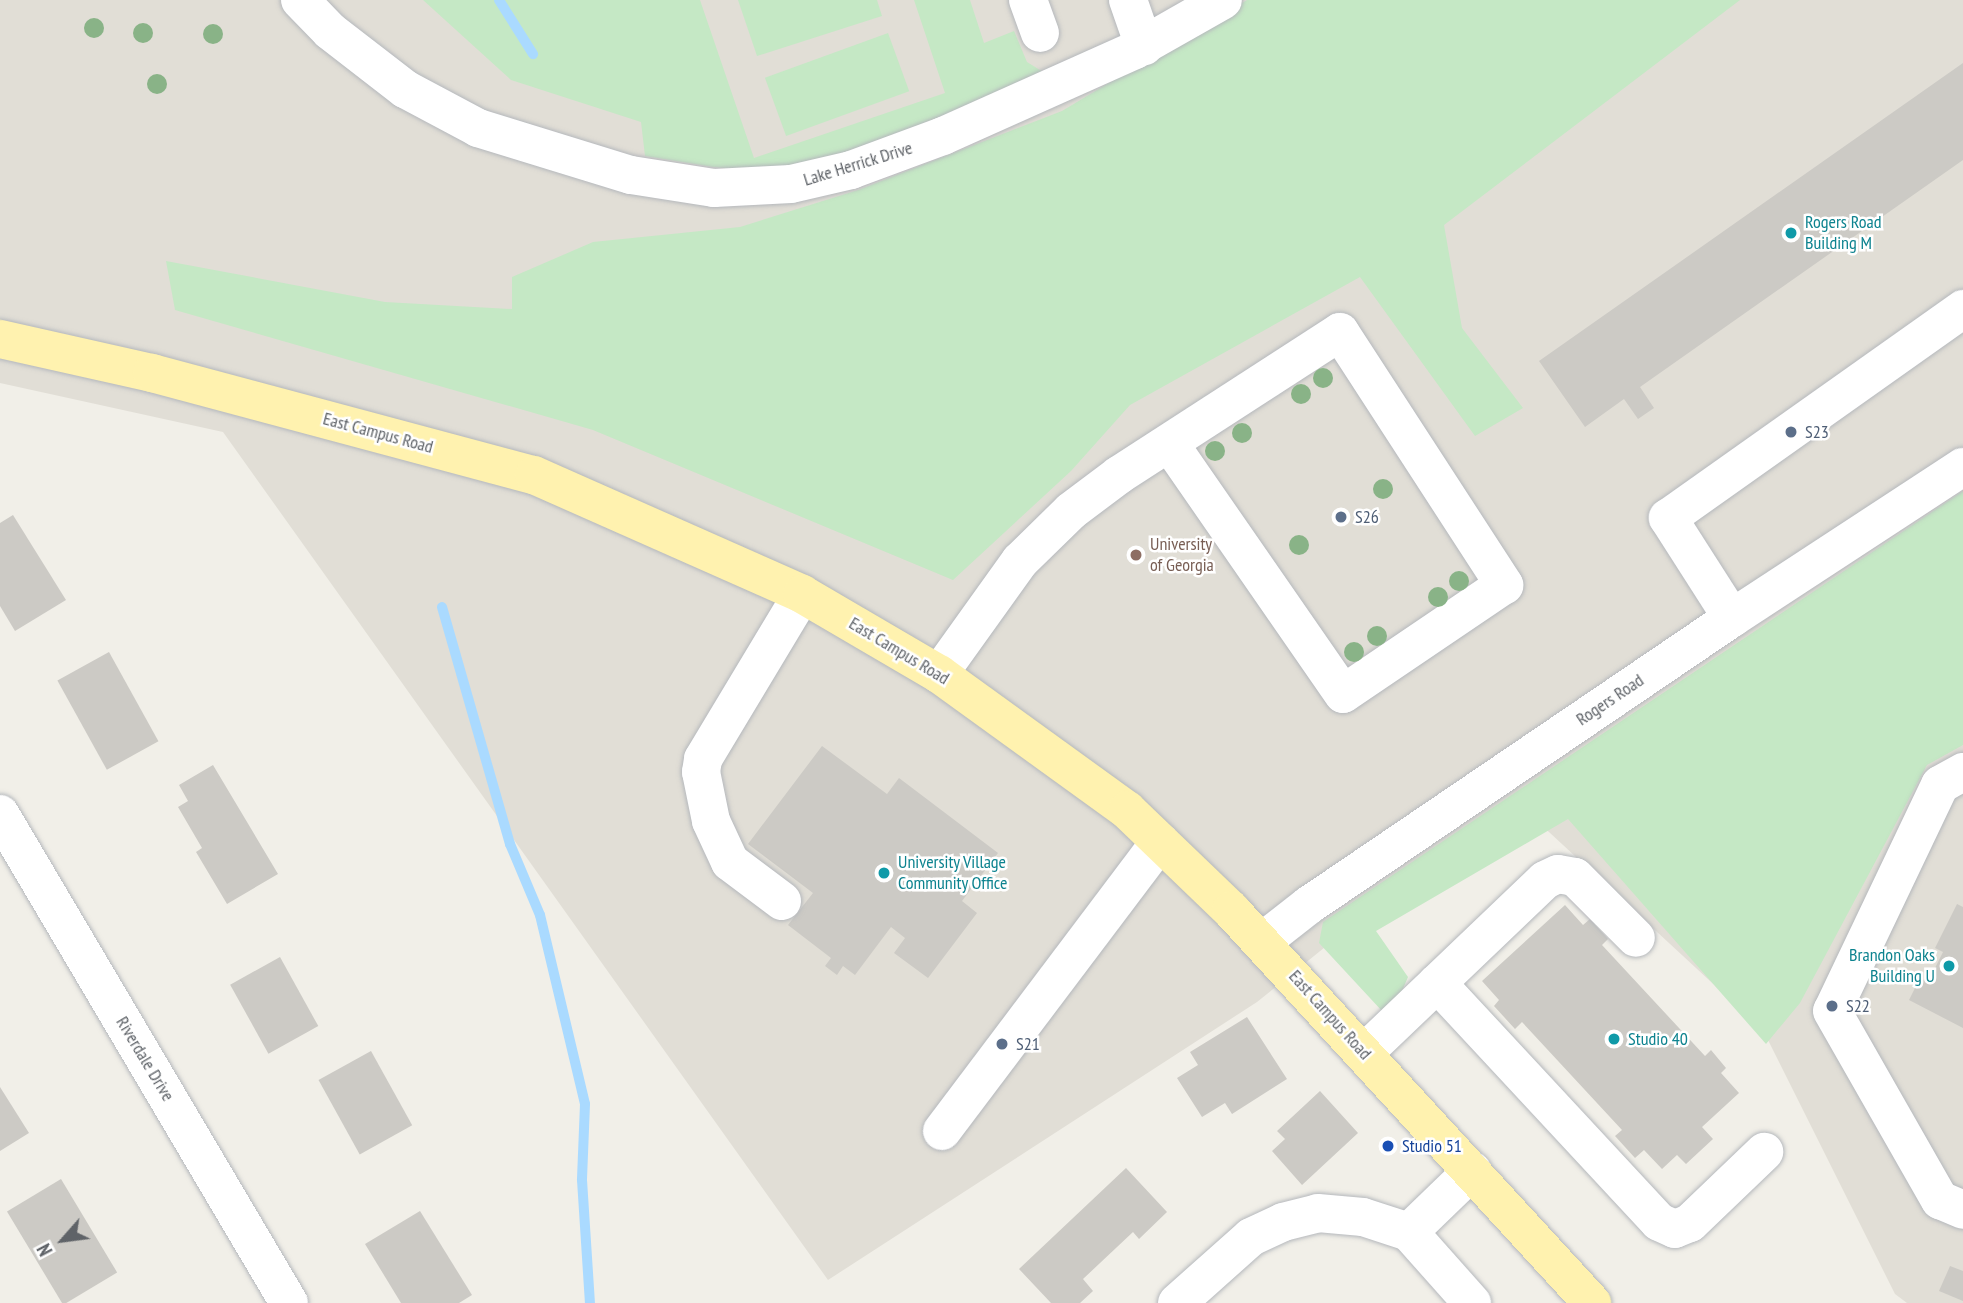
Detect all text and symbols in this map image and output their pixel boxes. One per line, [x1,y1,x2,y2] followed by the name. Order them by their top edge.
[801,137,915,191] street label: Lake Herrick Drive
[1805,212,1881,255] place label: Rogers Road Building M
[1783,225,1799,241] marker: Rogers Road Building M
[321,408,435,458] street label: East Campus Road
[1805,421,1829,443] place label: S23
[1783,424,1799,440] marker: S23
[1355,506,1379,528] place label: S26
[1333,509,1349,525] marker: S26
[1150,534,1214,576] place label: University of Georgia
[1128,547,1144,563] marker: University of Georgia
[845,613,953,689] street label: East Campus Road
[1572,670,1648,730] street label: Rogers Road
[898,852,1008,894] place label: University Village Community Office
[876,865,892,881] marker: University Village Community Office
[1849,945,1935,988] place label: Brandon Oaks Building U
[1941,958,1957,974] marker: Brandon Oaks Building U
[1284,966,1376,1064] street label: East Campus Road
[1846,995,1870,1017] place label: S22
[1824,998,1840,1014] marker: S22
[111,1013,179,1105] street label: Riverdale Drive
[1628,1028,1688,1050] place label: Studio 40
[1606,1031,1622,1047] marker: Studio 40
[1016,1033,1040,1055] place label: S21
[994,1036,1010,1052] marker: S21
[1402,1135,1462,1157] place label: Studio 51
[1380,1138,1396,1154] marker: Studio 51
[28,1205,98,1275] north arrow
[31,1240,57,1260] text: N

